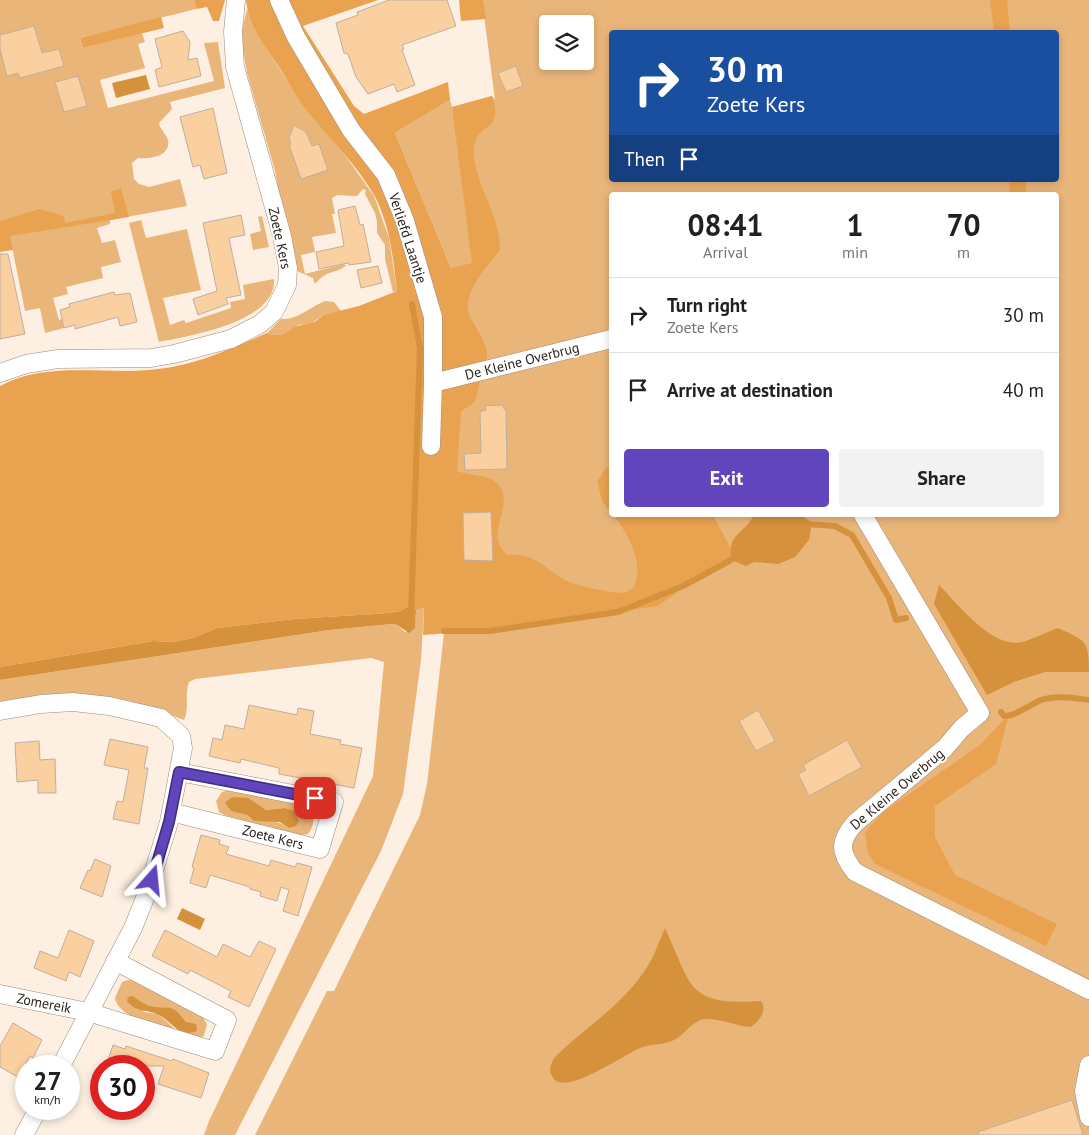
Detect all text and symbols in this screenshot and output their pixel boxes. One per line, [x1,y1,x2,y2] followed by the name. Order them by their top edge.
[539,15,594,70] map controls
[539,15,594,70] button: layers
[707,46,784,92] text: 30 m
[624,50,689,115] icon: right
[707,90,805,118] text: Zoete Kers
[675,145,703,173] icon: arrive
[624,147,665,171] text: Then
[385,190,431,285] street label: Verliefd Laantje
[687,205,764,244] text: 08:41
[847,205,864,244] text: 1
[946,205,981,244] text: 70
[265,206,295,271] street label: Zoete Kers
[703,242,748,262] text: Arrival
[842,242,868,262] text: min
[957,242,970,262] text: m
[667,293,747,317] text: Turn right
[624,301,652,329] icon: right
[1003,303,1044,327] text: 30 m
[667,317,739,337] text: Zoete Kers
[463,338,581,384] street label: De Kleine Overbrug
[624,376,652,404] icon: arrive
[667,378,833,402] text: Arrive at destination
[1003,378,1044,402] text: 40 m
[624,449,829,507] button: Exit
[839,449,1044,507] button: Share
[846,744,948,834] street label: De Kleine Overbrug
[294,777,336,819] pin
[301,784,329,812] icon: arrive
[240,821,306,853] street label: Zoete Kers
[125,853,177,905] position arrow
[15,989,73,1017] street label: Zomereik
[90,1055,155,1120] speed limit sign: 30
[33,1065,62,1097] text: 27
[34,1092,61,1107] text: km/h

